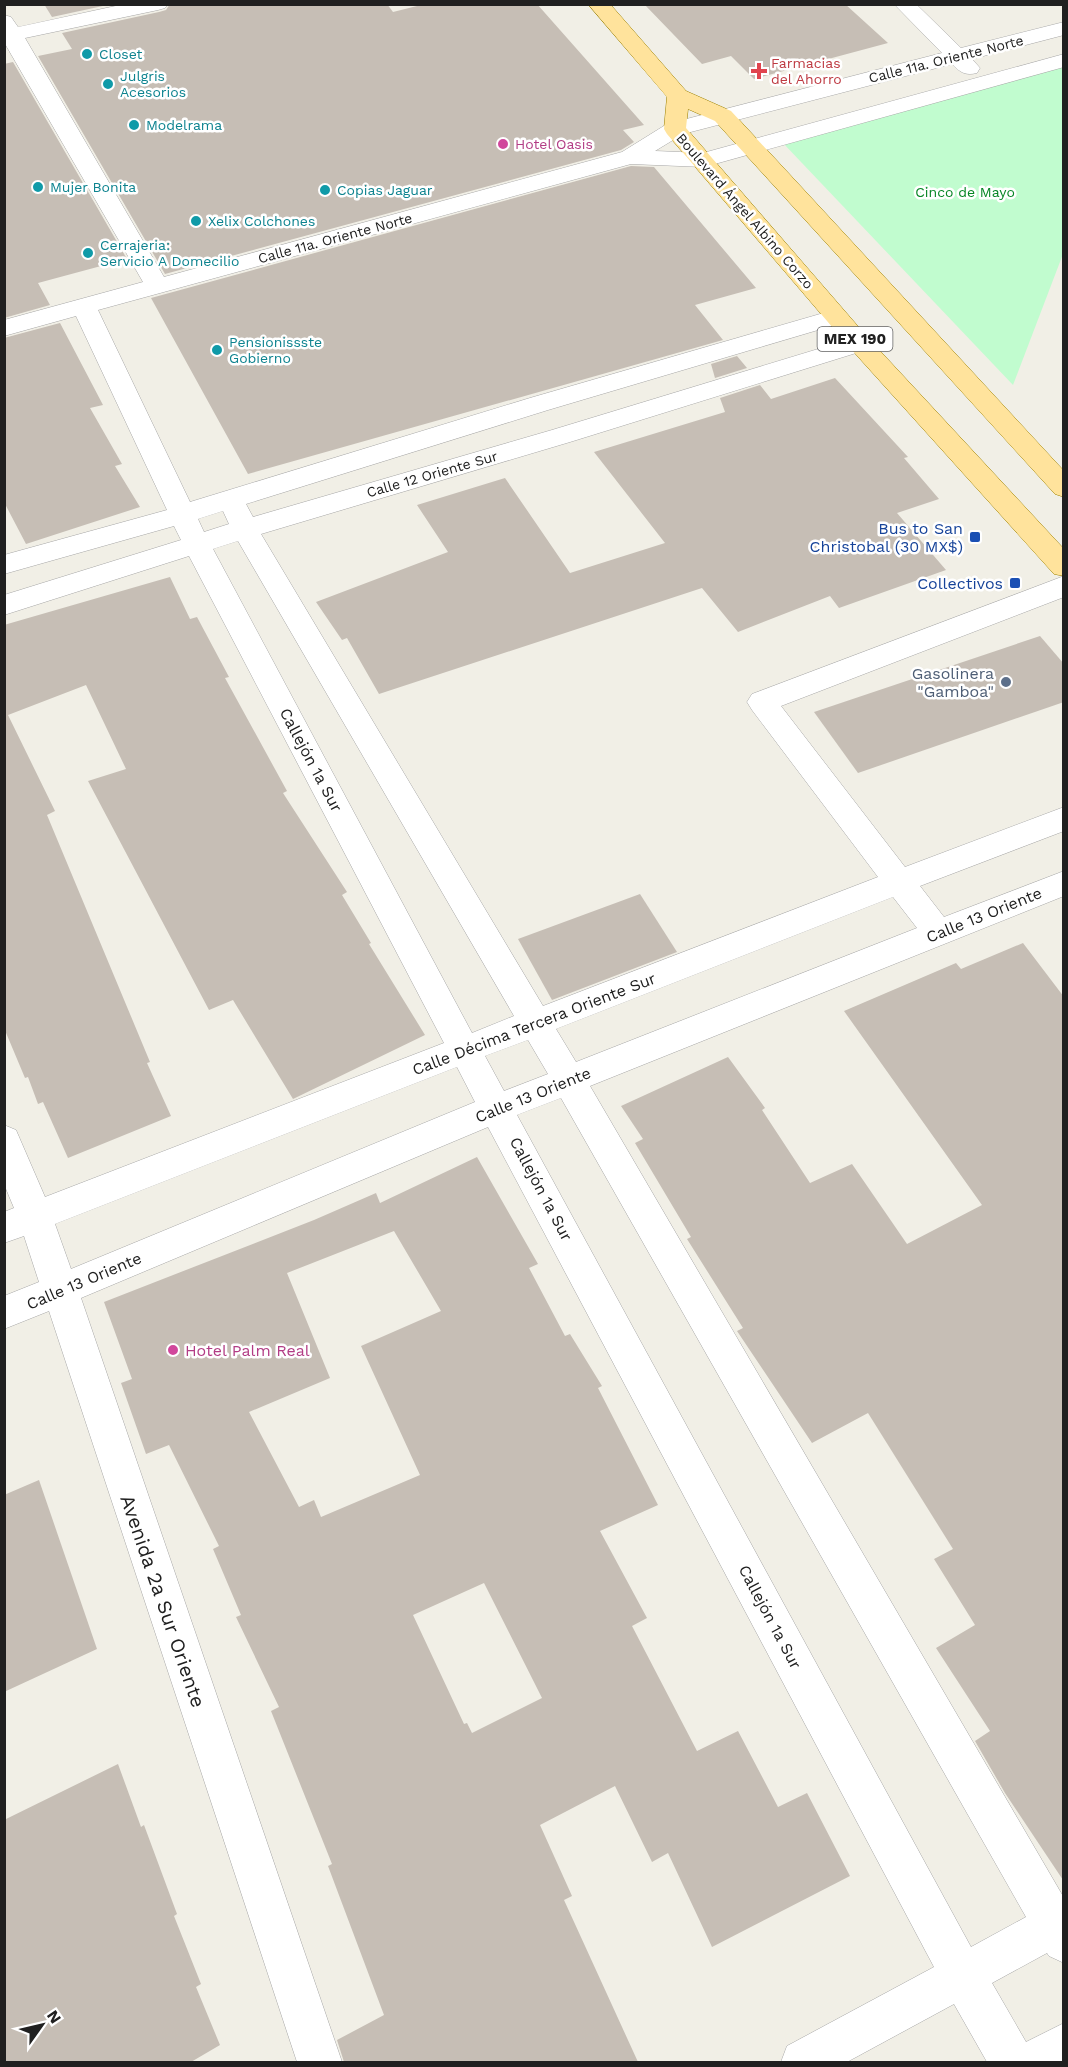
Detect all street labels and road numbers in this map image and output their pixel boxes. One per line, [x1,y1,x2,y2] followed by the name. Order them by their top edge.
[867,32,1025,86] street label: Calle 11a. Oriente Norte
[673,130,817,292] street label: Boulevard Ángel Albino Corzo
[256,210,414,266] street label: Calle 11a. Oriente Norte
[818,327,892,351] road number: MEX 190
[365,448,500,500] street label: Calle 12 Oriente Sur
[276,705,347,816] street label: Callejón 1a Sur
[923,883,1045,947] street label: Calle 13 Oriente
[410,969,659,1079] street label: Calle Décima Tercera Oriente Sur
[472,1063,594,1127] street label: Calle 13 Oriente
[506,1134,577,1245] street label: Callejón 1a Sur
[24,1248,144,1314] street label: Calle 13 Oriente
[115,1491,211,1711] street label: Avenida 2a Sur Oriente
[735,1562,806,1673] street label: Callejón 1a Sur

